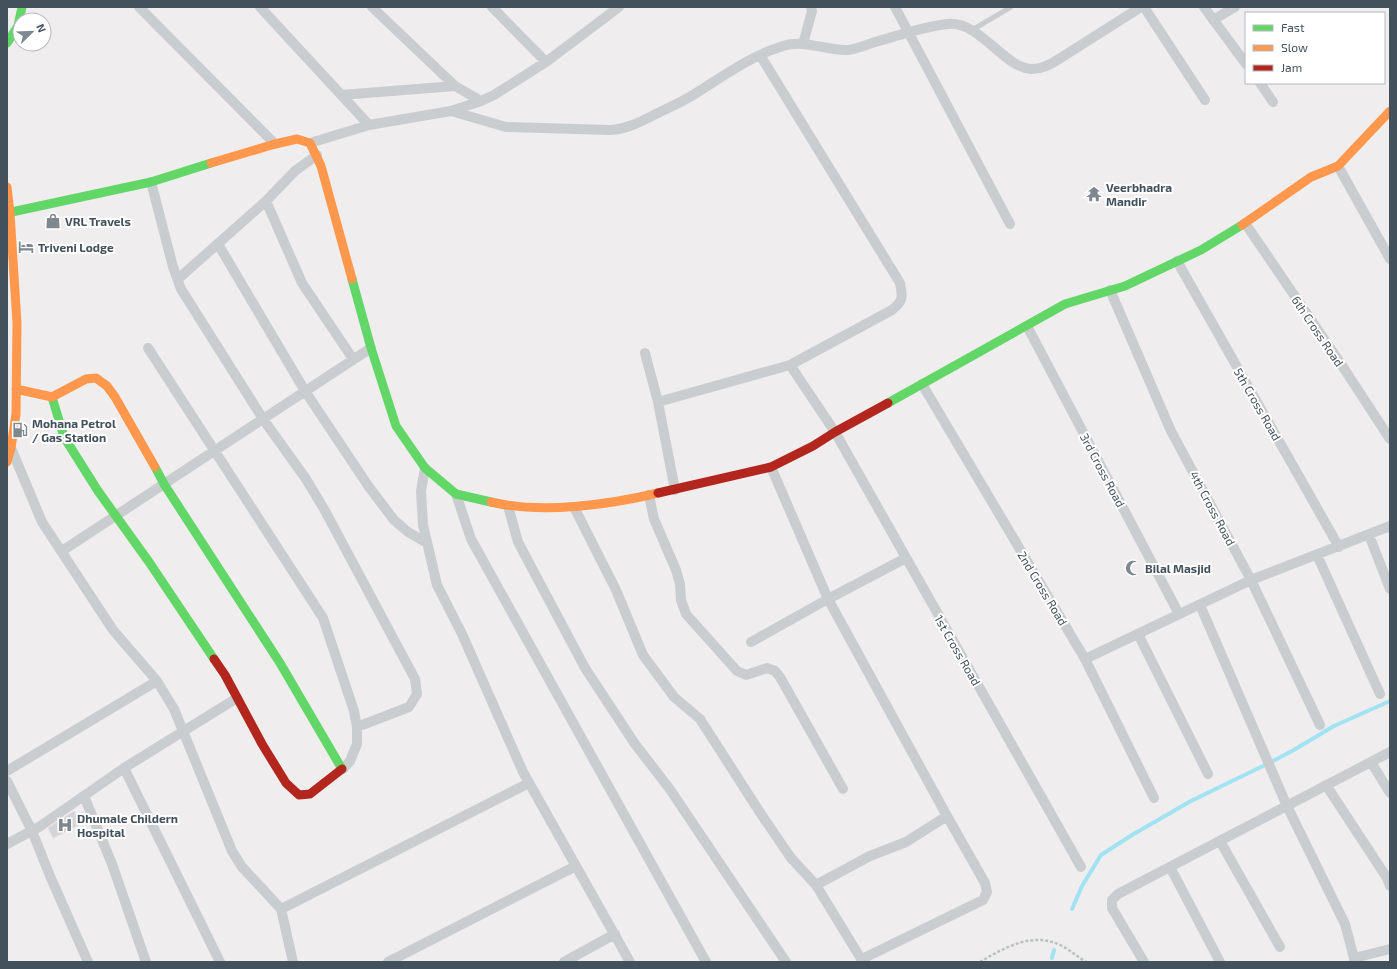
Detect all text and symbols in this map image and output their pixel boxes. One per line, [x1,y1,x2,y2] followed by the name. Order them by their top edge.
[12,12,52,52] north arrow
[1245,12,1385,84] legend
[1281,20,1305,34] text: Fast
[34,22,49,34] text: N
[1281,40,1308,54] text: Slow
[1281,60,1302,74] text: Jam
[1106,180,1172,208] place label: Veerbhadra Mandir
[1085,185,1103,203] temple icon: Veerbhadra Mandir
[44,212,62,230] shop icon: VRL Travels
[65,214,131,228] place label: VRL Travels
[17,238,35,256] hotel icon: Triveni Lodge
[38,240,114,254] place label: Triveni Lodge
[1289,293,1347,369] street label: 6th Cross Road
[1232,365,1284,443] street label: 5th Cross Road
[32,416,116,444] place label: Mohana Petrol / Gas Station
[11,421,29,439] fuel station icon: Mohana Petrol / Gas Station
[1078,431,1128,509] street label: 3rd Cross Road
[1187,468,1239,548] street label: 4th Cross Road
[1015,548,1071,628] street label: 2nd Cross Road
[1124,559,1142,577] mosque icon: Bilal Masjid
[1145,561,1211,576] place label: Bilal Masjid
[932,612,984,688] street label: 1st Cross Road
[77,811,178,839] place label: Dhumale Childern Hospital
[56,816,74,834] hospital icon: Dhumale Childern Hospital

